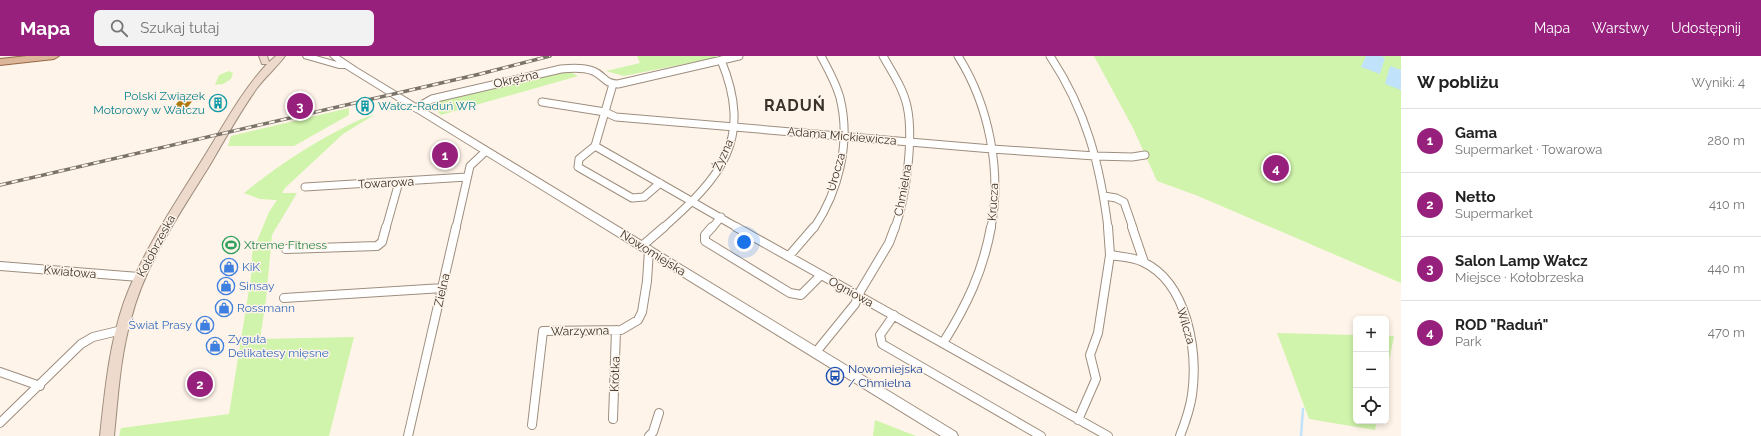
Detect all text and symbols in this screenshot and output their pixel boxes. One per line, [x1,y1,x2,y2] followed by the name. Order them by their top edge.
[94,10,374,46] search box
[20,17,70,39] text: Mapa
[108,17,130,39] icon: search
[140,19,219,37] text: Szukaj tutaj
[1534,20,1570,36] text: Mapa
[1592,20,1649,36] text: Warstwy
[1671,20,1741,36] text: Udostępnij
[492,67,540,91] street label: Okrężna
[1417,72,1499,92] text: W pobliżu
[1692,75,1745,90] text: Wyniki: 4
[93,89,206,117] place label: Polski Związek Motorowy w Wałczu
[287,91,313,121] pin: 3
[208,93,228,113] building icon: Polski Związek Motorowy w Wałczu
[764,95,826,115] district label: RADUŃ
[355,96,375,116] building icon: Wałcz-Raduń WR
[378,99,476,113] place label: Wałcz-Raduń WR
[787,124,897,148] street label: Adama Mickiewicza
[1455,124,1497,142] text: Gama
[1427,133,1433,148] text: 1
[1707,133,1745,148] text: 280 m
[710,137,736,173] street label: Żyzna
[432,140,458,170] pin: 1
[1455,142,1602,157] text: Supermarket · Towarowa
[824,151,848,193] street label: Urocza
[1263,153,1289,183] pin: 4
[892,163,914,217] street label: Chmielna
[358,175,414,191] street label: Towarowa
[985,183,1001,221] street label: Krucza
[1455,188,1496,206] text: Netto
[1426,197,1434,212] text: 2
[1709,197,1745,212] text: 410 m
[1455,206,1533,221] text: Supermarket
[134,213,178,279] street label: Kołobrzeska
[618,227,688,279] street label: Nowomiejska
[734,232,754,252] your location
[221,235,241,255] sports icon: Xtreme Fitness
[244,238,327,252] place label: Xtreme Fitness
[1455,252,1588,270] text: Salon Lamp Wałcz
[219,257,239,277] shop icon: KiK
[242,260,260,274] place label: KiK
[1426,261,1434,276] text: 3
[1708,261,1745,276] text: 440 m
[43,263,97,281] street label: Kwiatowa
[1455,270,1584,285] text: Miejsce · Kołobrzeska
[431,272,453,308] street label: Zielna
[826,274,876,310] street label: Ogniowa
[216,276,236,296] shop icon: Sinsay
[239,279,275,293] place label: Sinsay
[214,298,234,318] shop icon: Rossmann
[237,301,295,315] place label: Rossmann
[1174,306,1198,346] street label: Wilcza
[195,315,215,335] shop icon: Świat Prasy
[1353,316,1389,424] map controls
[1353,316,1389,352] button: +
[1455,316,1548,334] text: ROD "Raduń"
[129,318,192,332] place label: Świat Prasy
[551,323,609,339] street label: Warzywna
[1426,325,1434,340] text: 4
[1708,325,1745,340] text: 470 m
[228,332,329,360] place label: Zyguła Delikatesy mięsne
[1455,334,1482,349] text: Park
[205,336,225,356] shop icon: Zyguła Delikatesy mięsne
[1353,352,1389,388] button: −
[607,356,623,392] street label: Krótka
[848,362,923,390] place label: Nowomiejska / Chmielna
[825,366,845,386] bus stop icon: Nowomiejska / Chmielna
[187,369,213,399] pin: 2
[1353,388,1389,424] button: locate

